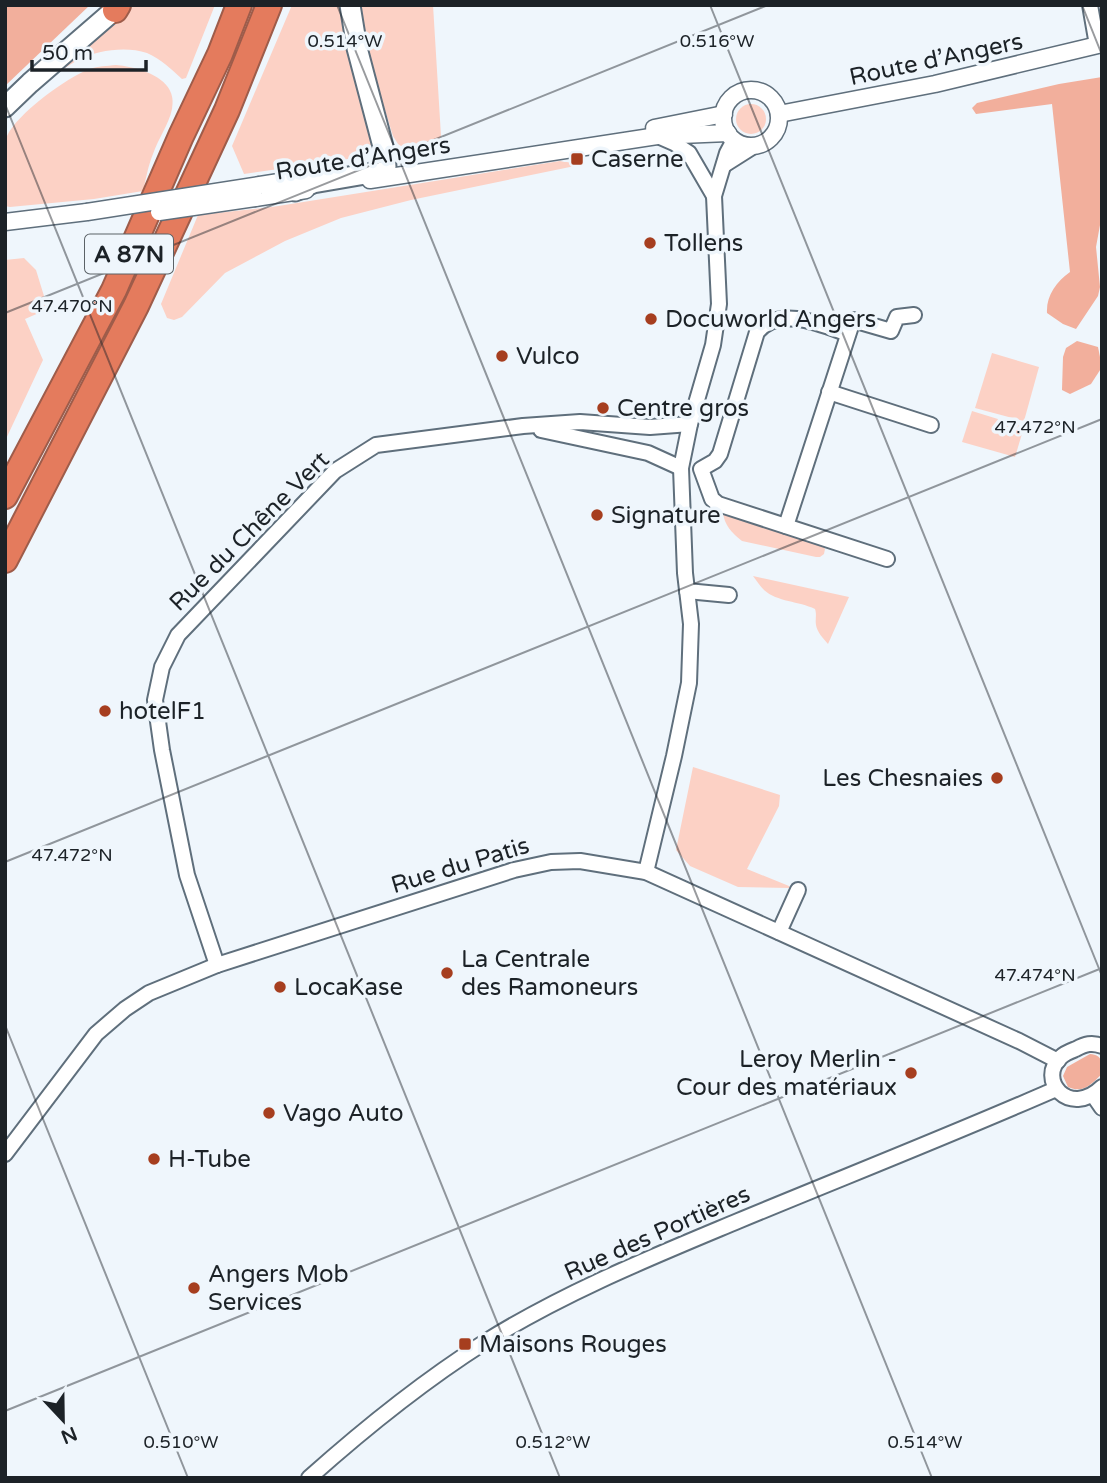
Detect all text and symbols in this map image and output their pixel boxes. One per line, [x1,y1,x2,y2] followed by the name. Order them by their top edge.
[847,27,1025,92] street label: Route d’Angers
[32,28,145,72] scale bar
[308,30,382,52] text: 0.514°W
[680,30,754,52] text: 0.516°W
[42,41,93,66] text: 50 m
[274,130,453,187] street label: Route d’Angers
[591,145,684,174] place label: Caserne
[569,151,585,167] marker: Caserne
[664,229,743,258] place label: Tollens
[85,234,173,274] road number: A 87N
[642,235,658,251] marker: Tollens
[31,295,113,317] text: 47.470°N
[665,305,876,334] place label: Docuworld Angers
[643,311,659,327] marker: Docuworld Angers
[516,342,580,371] place label: Vulco
[494,348,510,364] marker: Vulco
[617,394,749,423] place label: Centre gros
[595,400,611,416] marker: Centre gros
[994,416,1076,438] text: 47.472°N
[163,445,335,617] street label: Rue du Chêne Vert
[611,501,721,530] place label: Signature
[589,507,605,523] marker: Signature
[119,697,206,726] place label: hotelF1
[97,703,113,719] marker: hotelF1
[822,764,983,793] place label: Les Chesnaies
[989,770,1005,786] marker: Les Chesnaies
[388,831,533,900] street label: Rue du Patis
[31,844,113,866] text: 47.472°N
[461,945,638,1002] place label: La Centrale des Ramoneurs
[994,964,1076,986] text: 47.474°N
[439,965,455,981] marker: La Centrale des Ramoneurs
[294,973,403,1002] place label: LocaKase
[272,979,288,995] marker: LocaKase
[676,1045,897,1102] place label: Leroy Merlin - Cour des matériaux
[903,1065,919,1081] marker: Leroy Merlin - Cour des matériaux
[283,1099,404,1128] place label: Vago Auto
[261,1105,277,1121] marker: Vago Auto
[168,1145,251,1174] place label: H-Tube
[146,1151,162,1167] marker: H-Tube
[560,1179,755,1287] street label: Rue des Portières
[208,1260,349,1317] place label: Angers Mob Services
[186,1280,202,1296] marker: Angers Mob Services
[479,1330,667,1359] place label: Maisons Rouges
[457,1336,473,1352] marker: Maisons Rouges
[28,1385,98,1455] north arrow
[58,1422,80,1448] text: N
[144,1431,218,1453] text: 0.510°W
[516,1431,590,1453] text: 0.512°W
[888,1431,962,1453] text: 0.514°W

